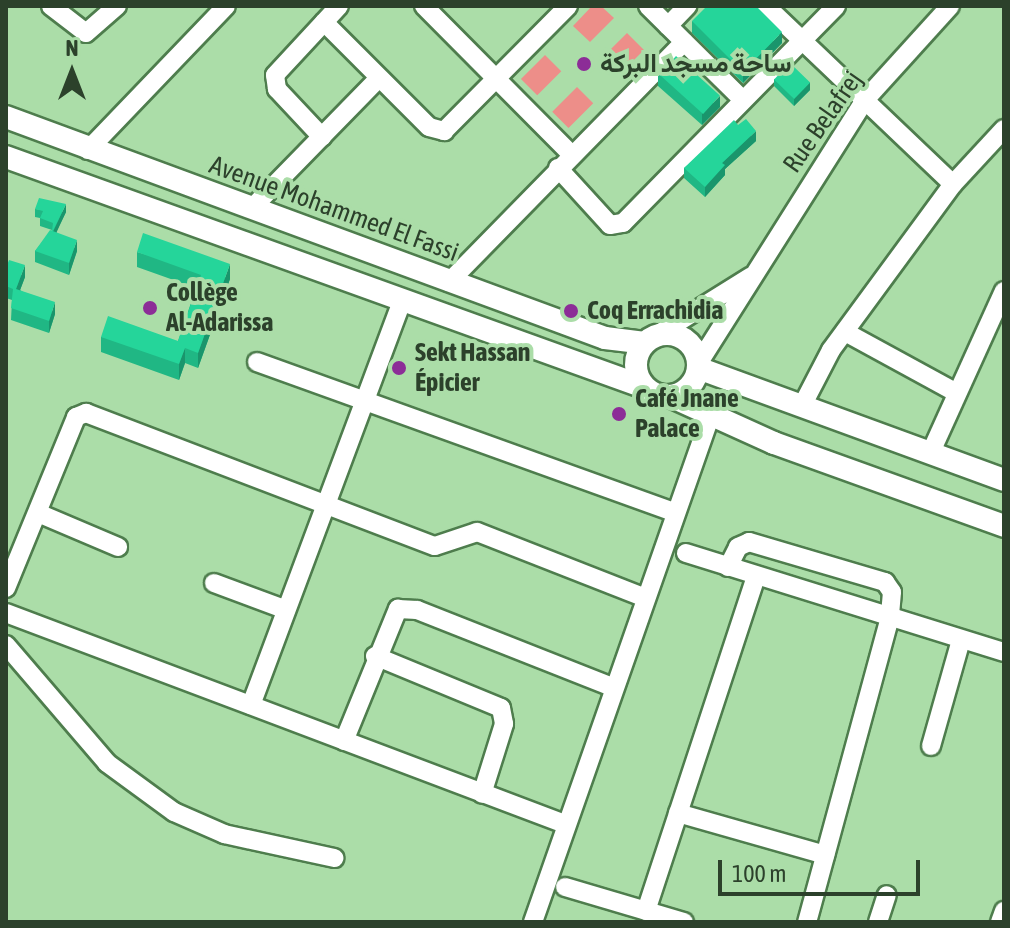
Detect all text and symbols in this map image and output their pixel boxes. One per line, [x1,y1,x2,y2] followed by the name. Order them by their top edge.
[32,32,112,112] north arrow
[66,35,78,61] text: N
[600,48,791,80] place label: ساحة مسجد البركة
[575,55,593,73] marker: ساحة مسجد البركة
[777,65,869,179] street label: Rue Belafrej
[205,149,463,269] street label: Avenue Mohammed El Fassi
[166,277,273,338] place label: Collège Al-Adarissa
[587,295,723,327] place label: Coq Errachidia
[141,299,159,317] marker: Collège Al-Adarissa
[562,302,580,320] marker: Coq Errachidia
[415,337,530,398] place label: Sekt Hassan Épicier
[390,359,408,377] marker: Sekt Hassan Épicier
[635,383,739,444] place label: Café Jnane Palace
[610,405,628,423] marker: Café Jnane Palace
[722,844,924,894] scale bar
[732,860,786,887] text: 100 m

